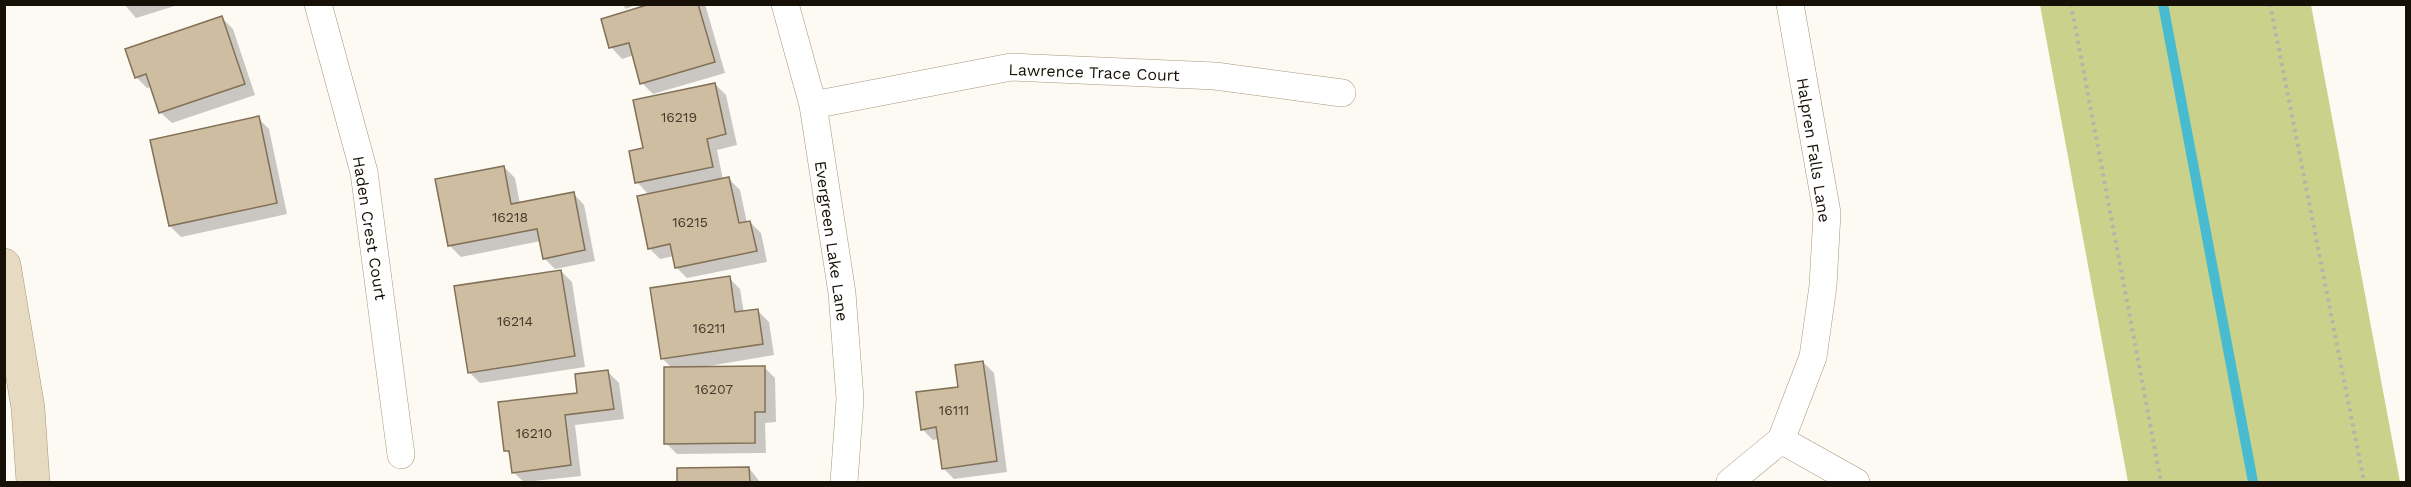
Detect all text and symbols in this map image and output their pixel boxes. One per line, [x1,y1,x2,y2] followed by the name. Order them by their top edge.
[1008,60,1180,85] street label: Lawrence Trace Court
[1793,77,1834,224] street label: Halpren Falls Lane
[661,109,697,125] house number: 16219
[349,155,390,302] street label: Haden Crest Court
[811,160,852,323] street label: Evergreen Lake Lane
[492,209,528,225] house number: 16218
[672,214,708,230] house number: 16215
[497,313,533,329] house number: 16214
[692,320,726,336] house number: 16211
[695,381,733,397] house number: 16207
[939,402,969,418] house number: 16111
[516,425,552,441] house number: 16210

